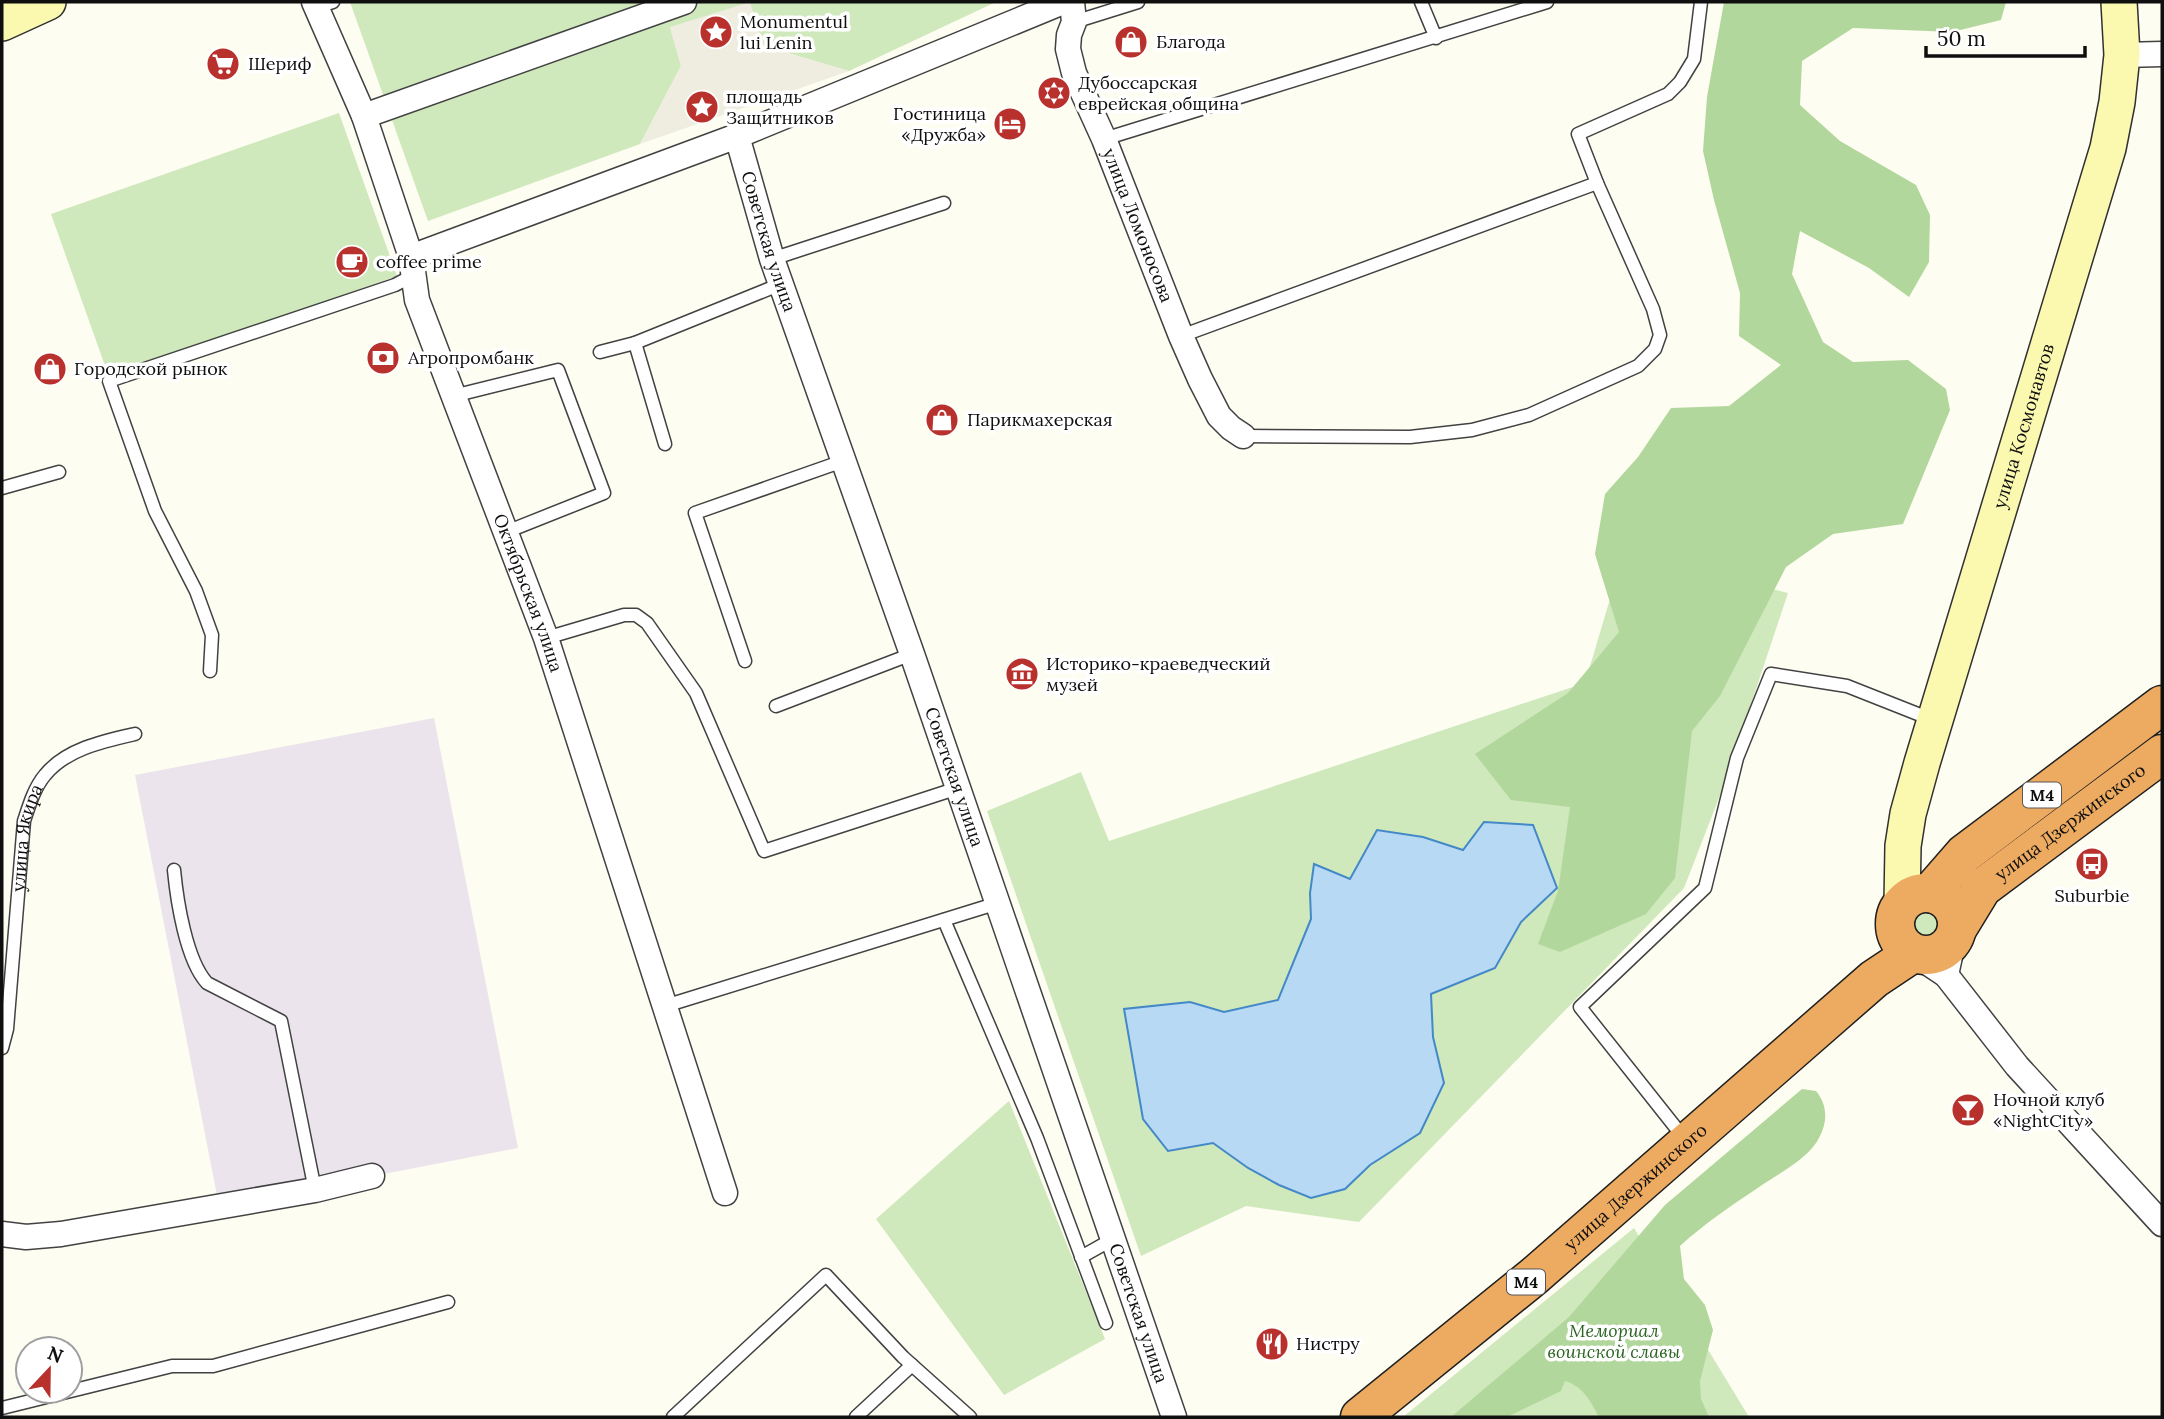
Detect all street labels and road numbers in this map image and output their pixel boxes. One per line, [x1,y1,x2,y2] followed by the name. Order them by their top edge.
[1098,145,1179,306] street label: улица Ломоносова
[737,168,802,315] street label: Советская улица
[1988,341,2059,511] street label: улица Космонавтов
[489,510,568,675] street label: Октябрьская улица
[920,704,989,850] street label: Советская улица
[1990,758,2150,886] street label: улица Дзержинского
[6,780,48,893] street label: улица Якира
[2023,782,2061,808] road number: M4
[1559,1118,1712,1255] street label: улица Дзержинского
[1104,1240,1173,1386] street label: Советская улица
[1507,1270,1545,1294] road number: M4

